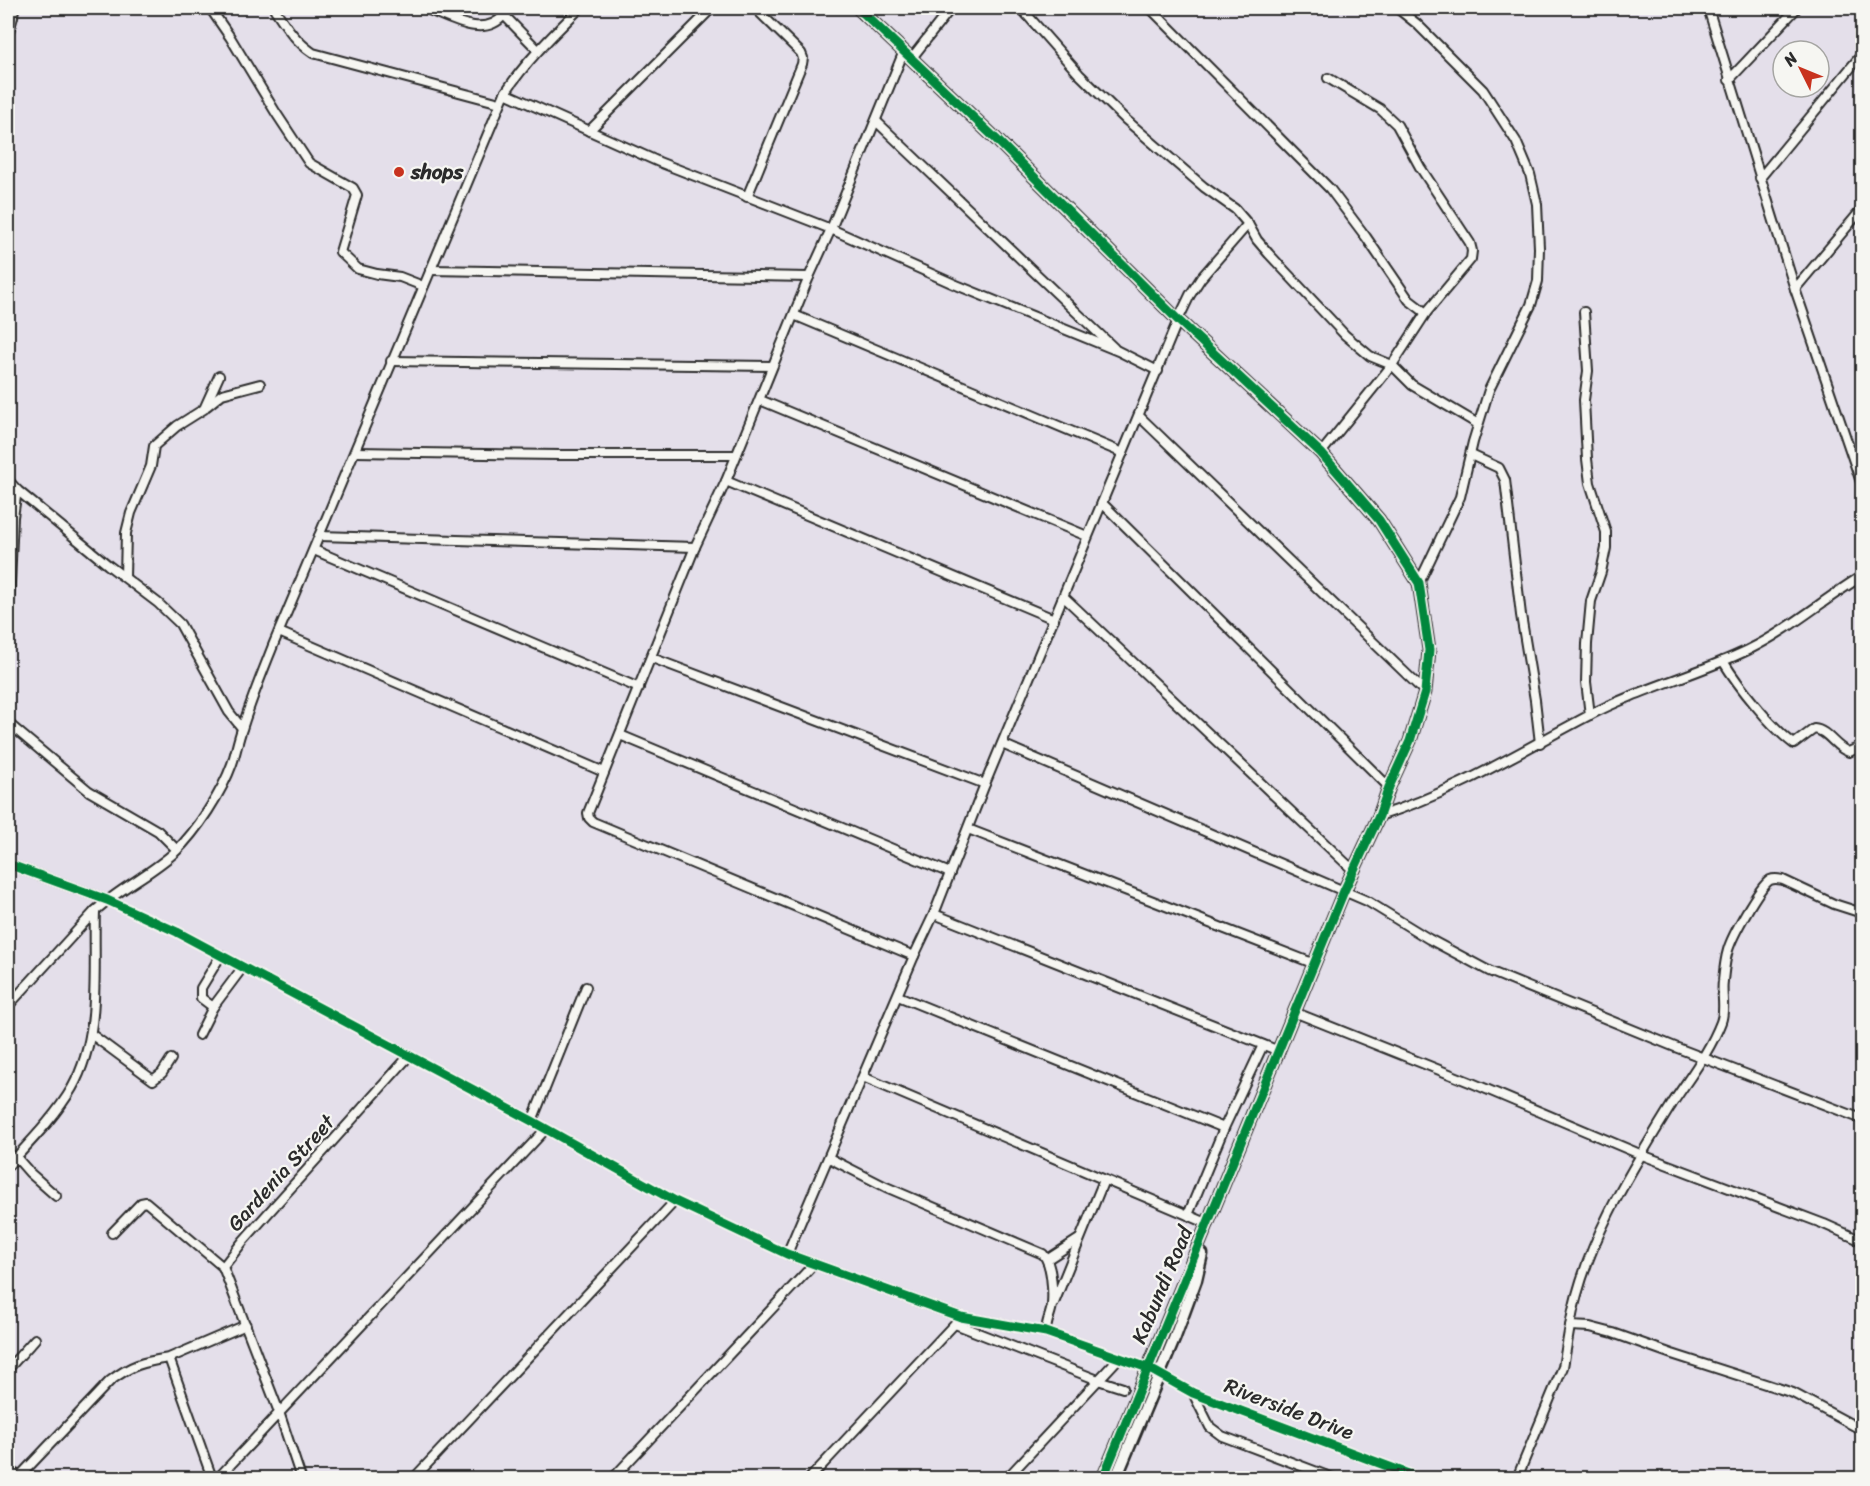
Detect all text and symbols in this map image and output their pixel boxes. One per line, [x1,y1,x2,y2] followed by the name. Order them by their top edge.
[1771,39,1831,99] north arrow
[1775,45,1805,74] text: N
[410,153,464,191] place label: shops
[392,165,406,179] marker: shops
[217,1104,346,1241] street label: Gardenia Street
[1120,1218,1205,1350] street label: Kabundi Road
[1219,1367,1359,1451] street label: Riverside Drive

